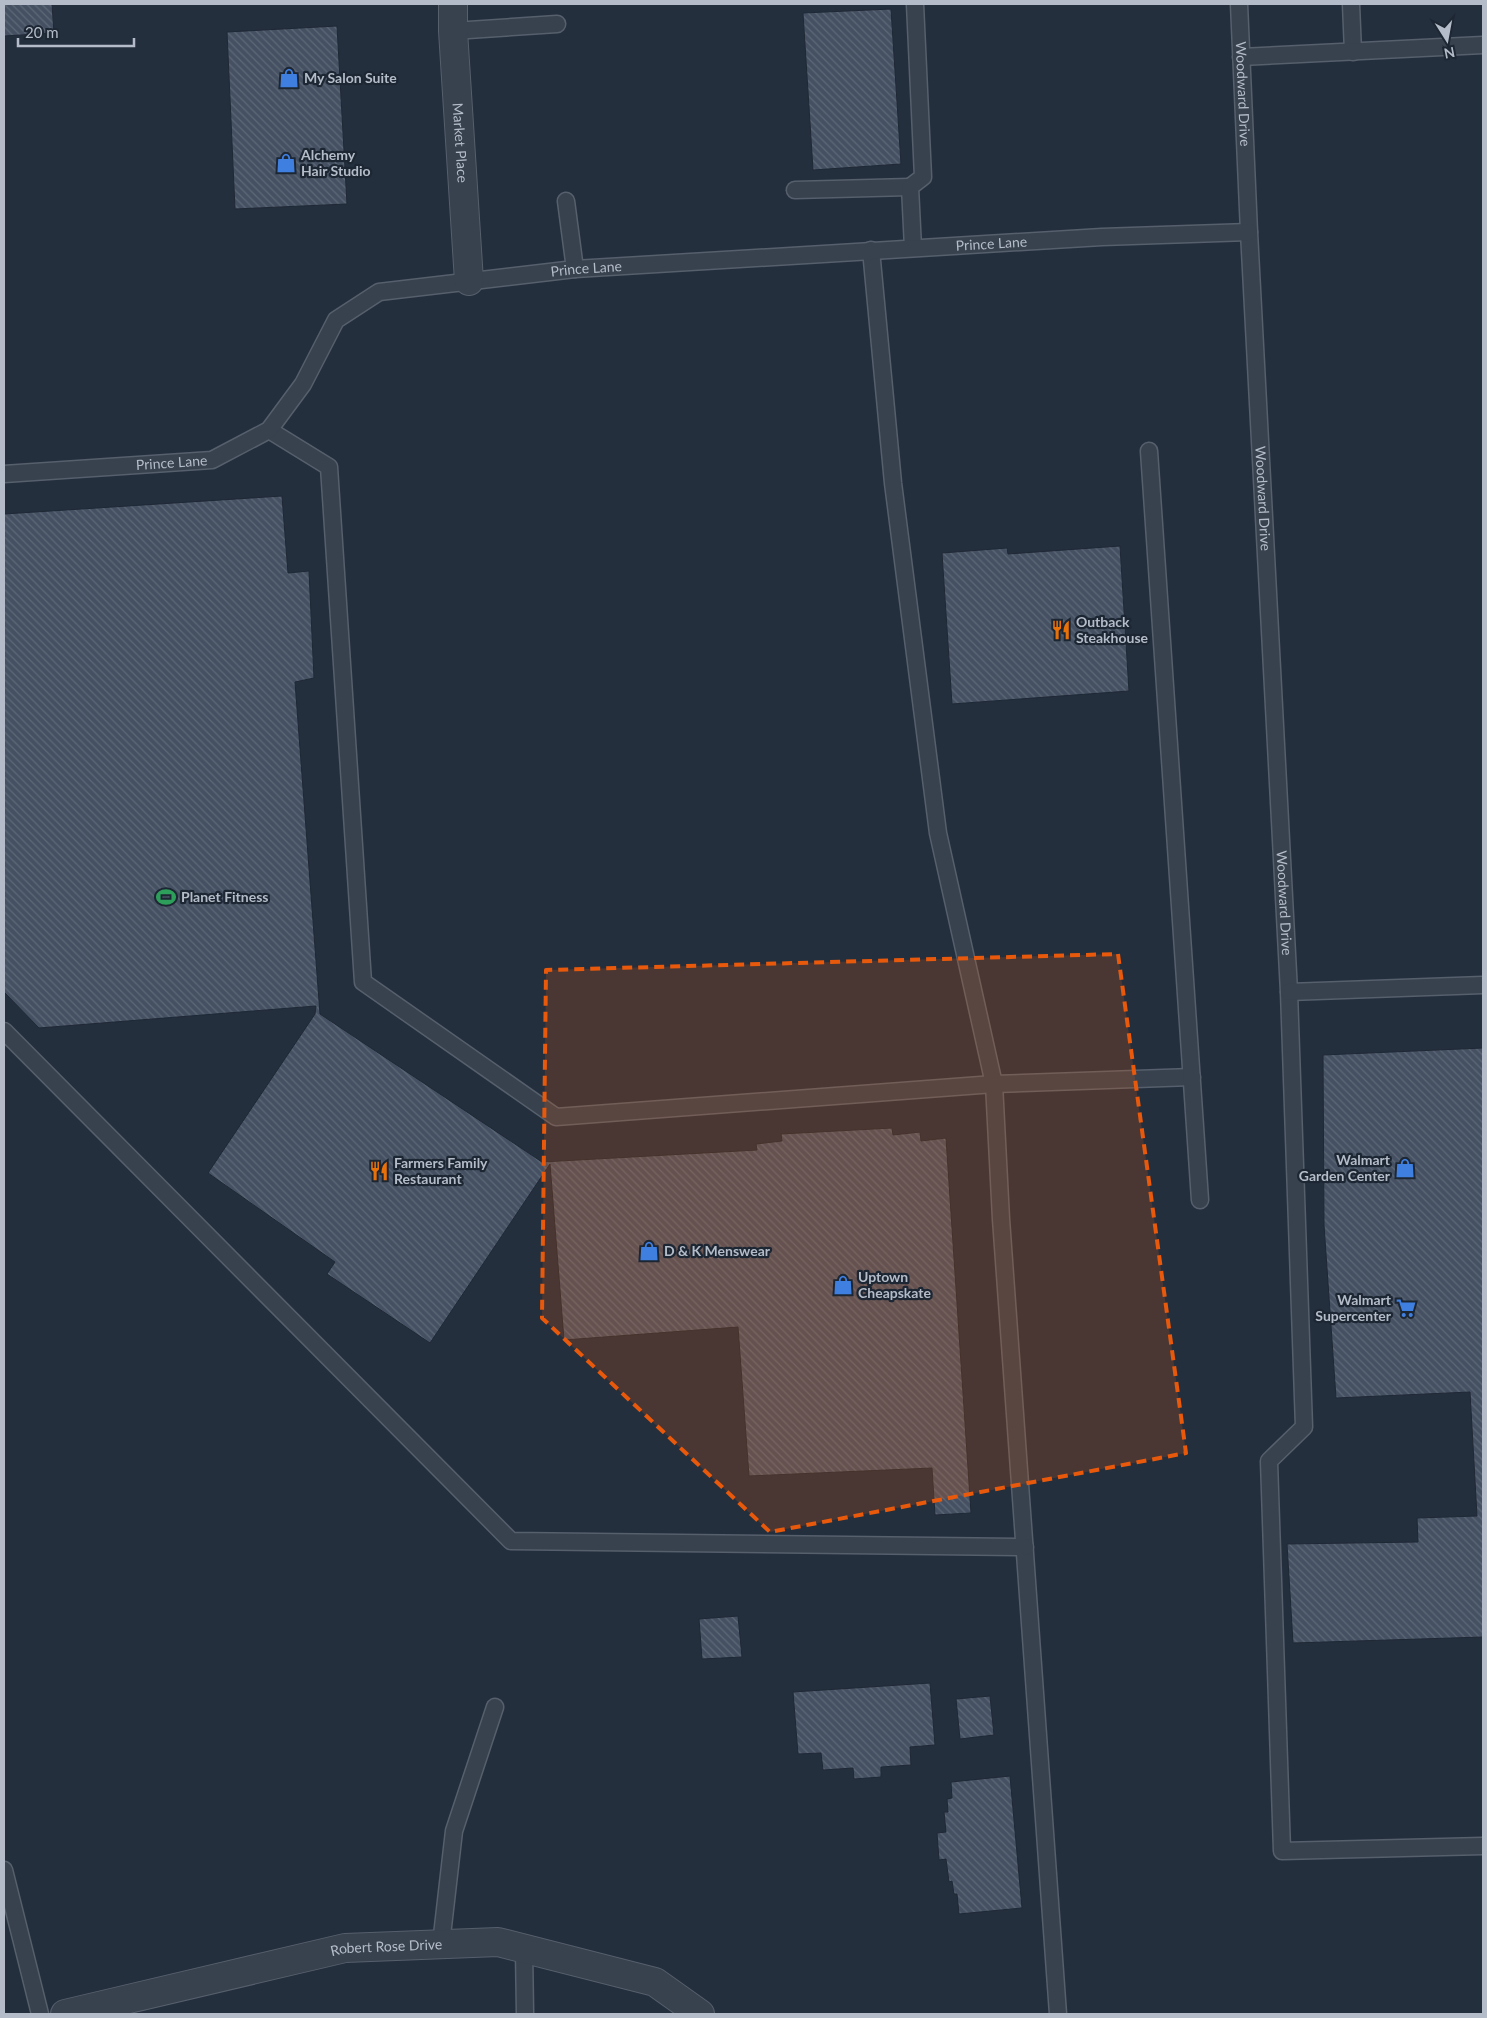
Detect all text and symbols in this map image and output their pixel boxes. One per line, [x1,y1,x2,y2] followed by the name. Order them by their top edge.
[18,15,134,47] scale bar
[1422,15,1472,65] north arrow
[25,23,59,41] text: 20 m
[1233,41,1254,147] street label: Woodward Drive
[1443,44,1456,63] text: N
[278,67,300,89] shop icon: My Salon Suite
[304,69,397,86] place label: My Salon Suite
[450,102,472,183] street label: Market Place
[300,146,371,179] place label: Alchemy Hair Studio
[275,152,297,174] shop icon: Alchemy Hair Studio
[955,233,1028,254] street label: Prince Lane
[550,257,622,280] street label: Prince Lane
[1252,445,1275,551] street label: Woodward Drive
[135,451,208,473] street label: Prince Lane
[1076,613,1149,646] place label: Outback Steakhouse
[1050,619,1072,641] restaurant icon: Outback Steakhouse
[1274,850,1296,956] street label: Woodward Drive
[155,886,177,908] sports icon: Planet Fitness
[181,888,269,905] place label: Planet Fitness
[1299,1151,1391,1184] place label: Walmart Garden Center
[394,1154,488,1187] place label: Farmers Family Restaurant
[1394,1157,1416,1179] shop icon: Walmart Garden Center
[368,1160,390,1182] restaurant icon: Farmers Family Restaurant
[638,1240,660,1262] shop icon: D & K Menswear
[664,1242,771,1259] place label: D & K Menswear
[858,1268,931,1301] place label: Uptown Cheapskate
[832,1274,854,1296] shop icon: Uptown Cheapskate
[1315,1291,1392,1324] place label: Walmart Supercenter
[1395,1297,1417,1319] supermarket icon: Walmart Supercenter
[329,1935,443,1959] street label: Robert Rose Drive

